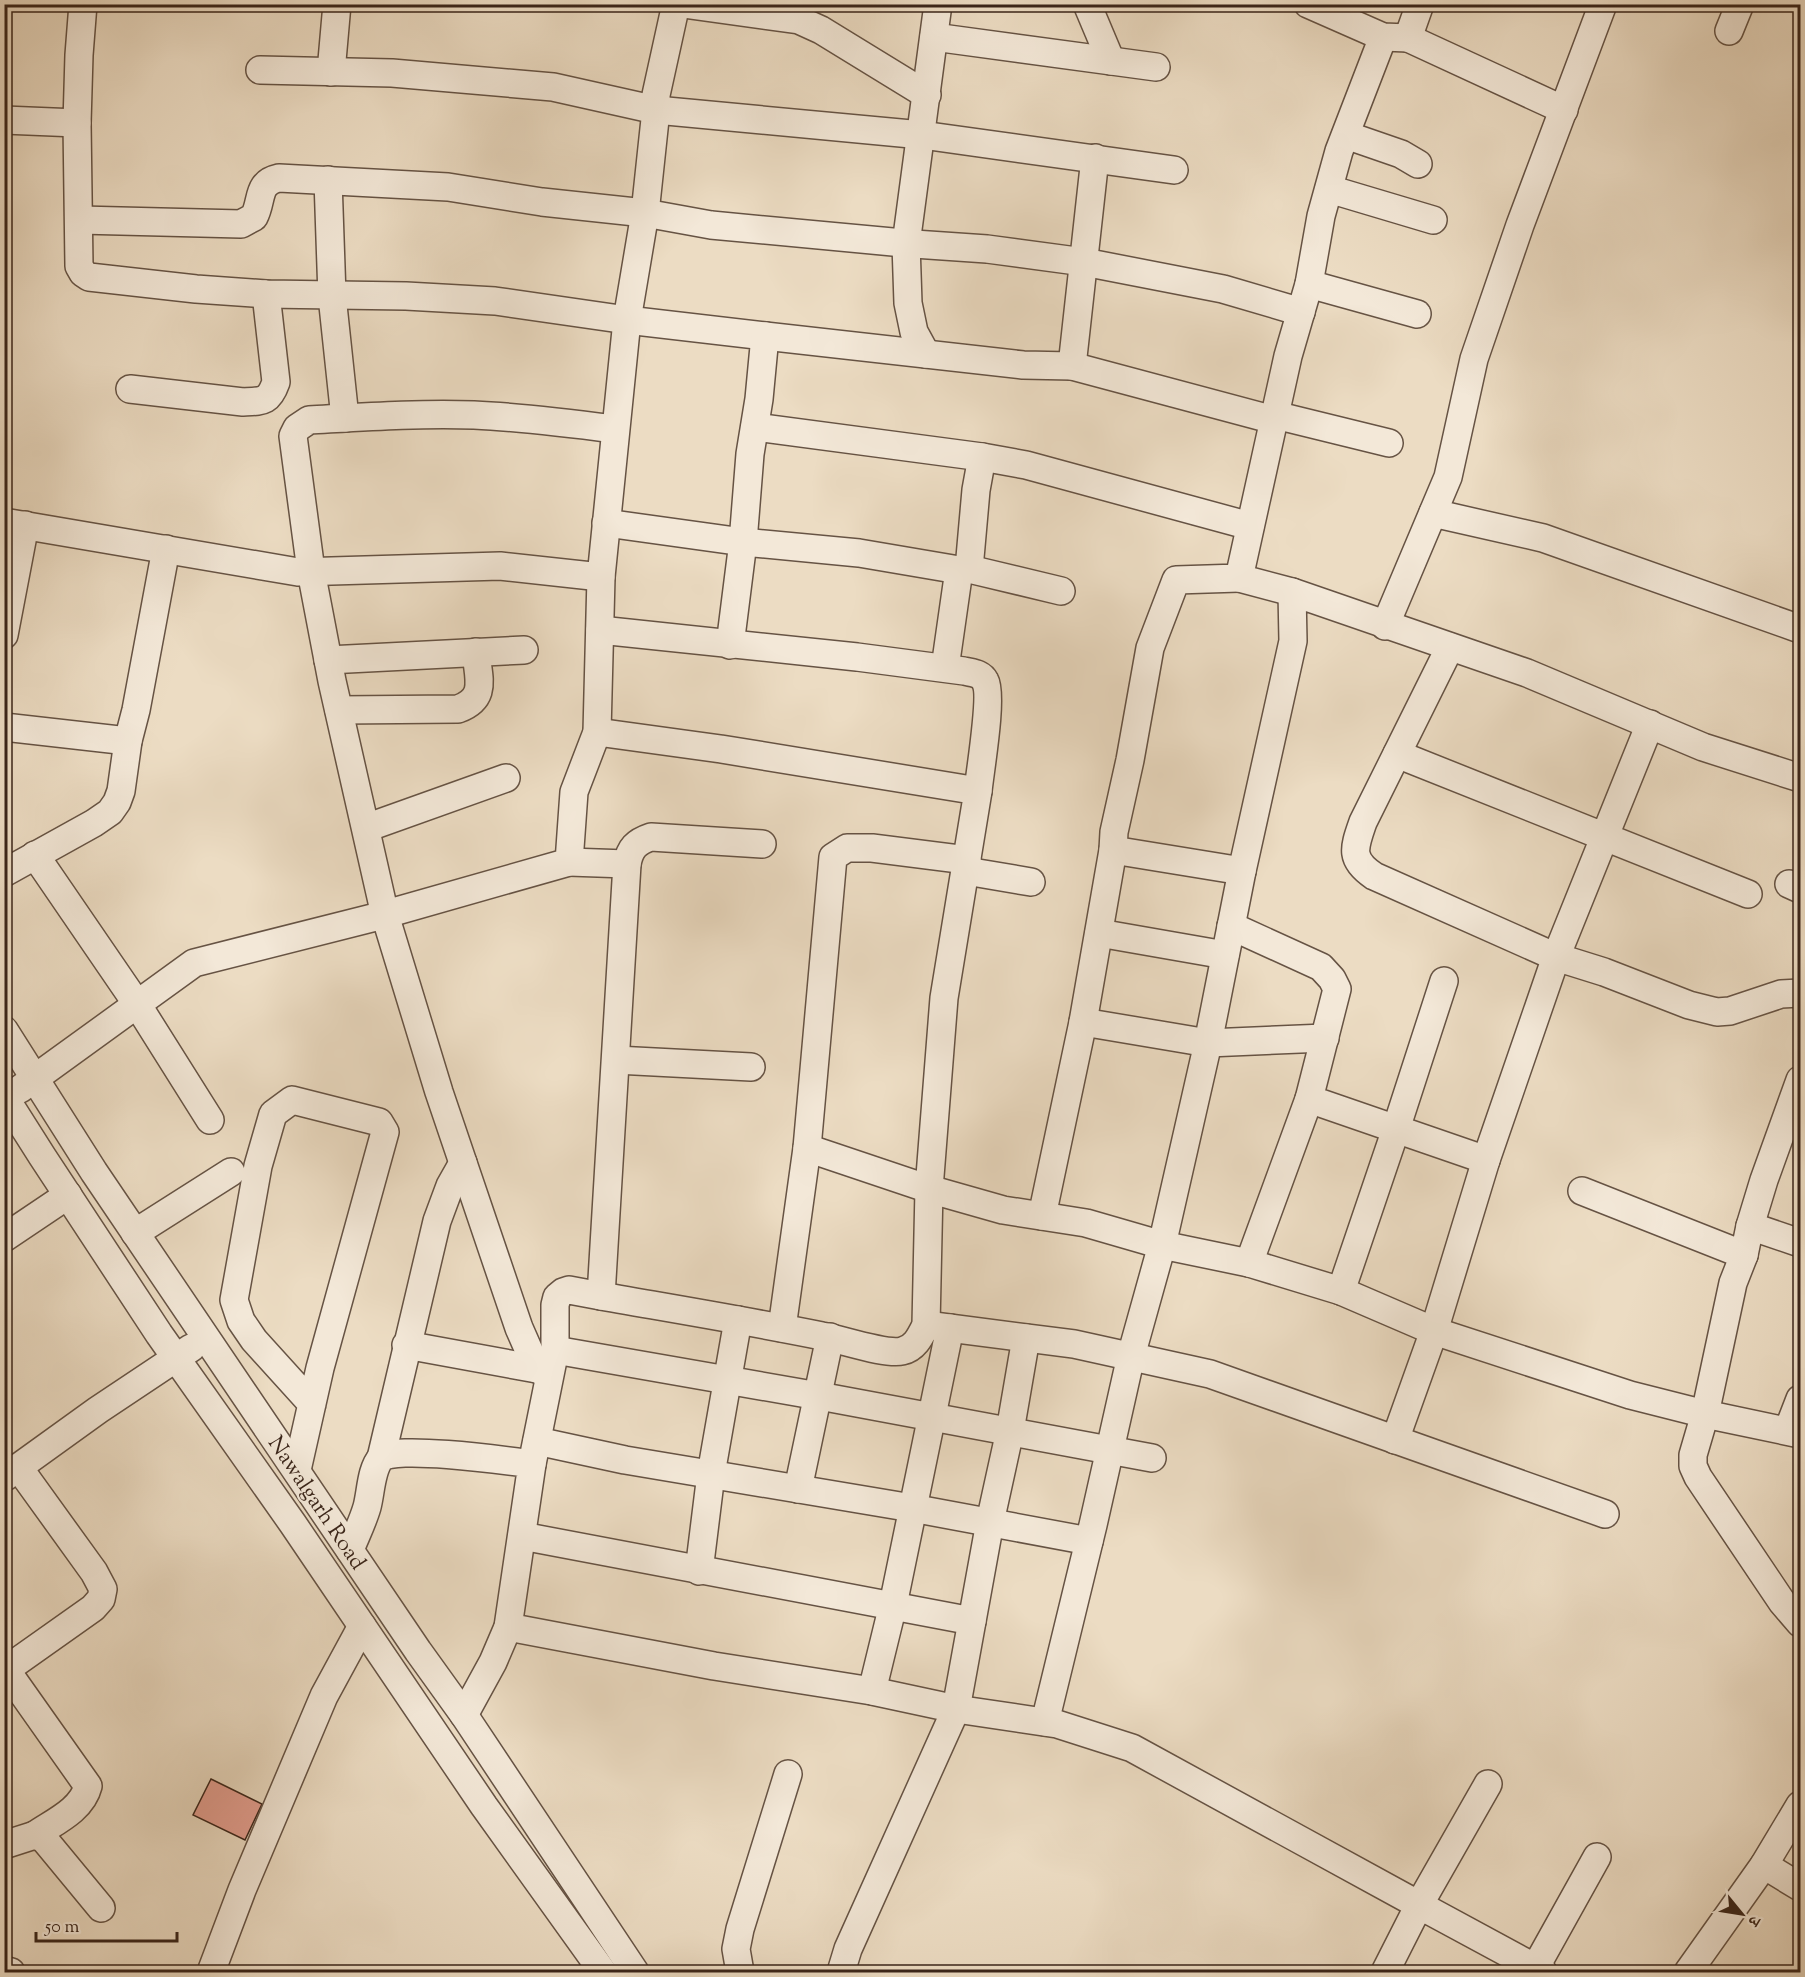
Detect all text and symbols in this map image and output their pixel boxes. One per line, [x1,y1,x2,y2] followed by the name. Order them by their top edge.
[259,1430,372,1577] street label: Nawalgarh Road
[1712,1884,1772,1944] north arrow
[36,1905,177,1943] scale bar
[1740,1910,1765,1931] text: उ
[44,1915,80,1941] text: 50 m

